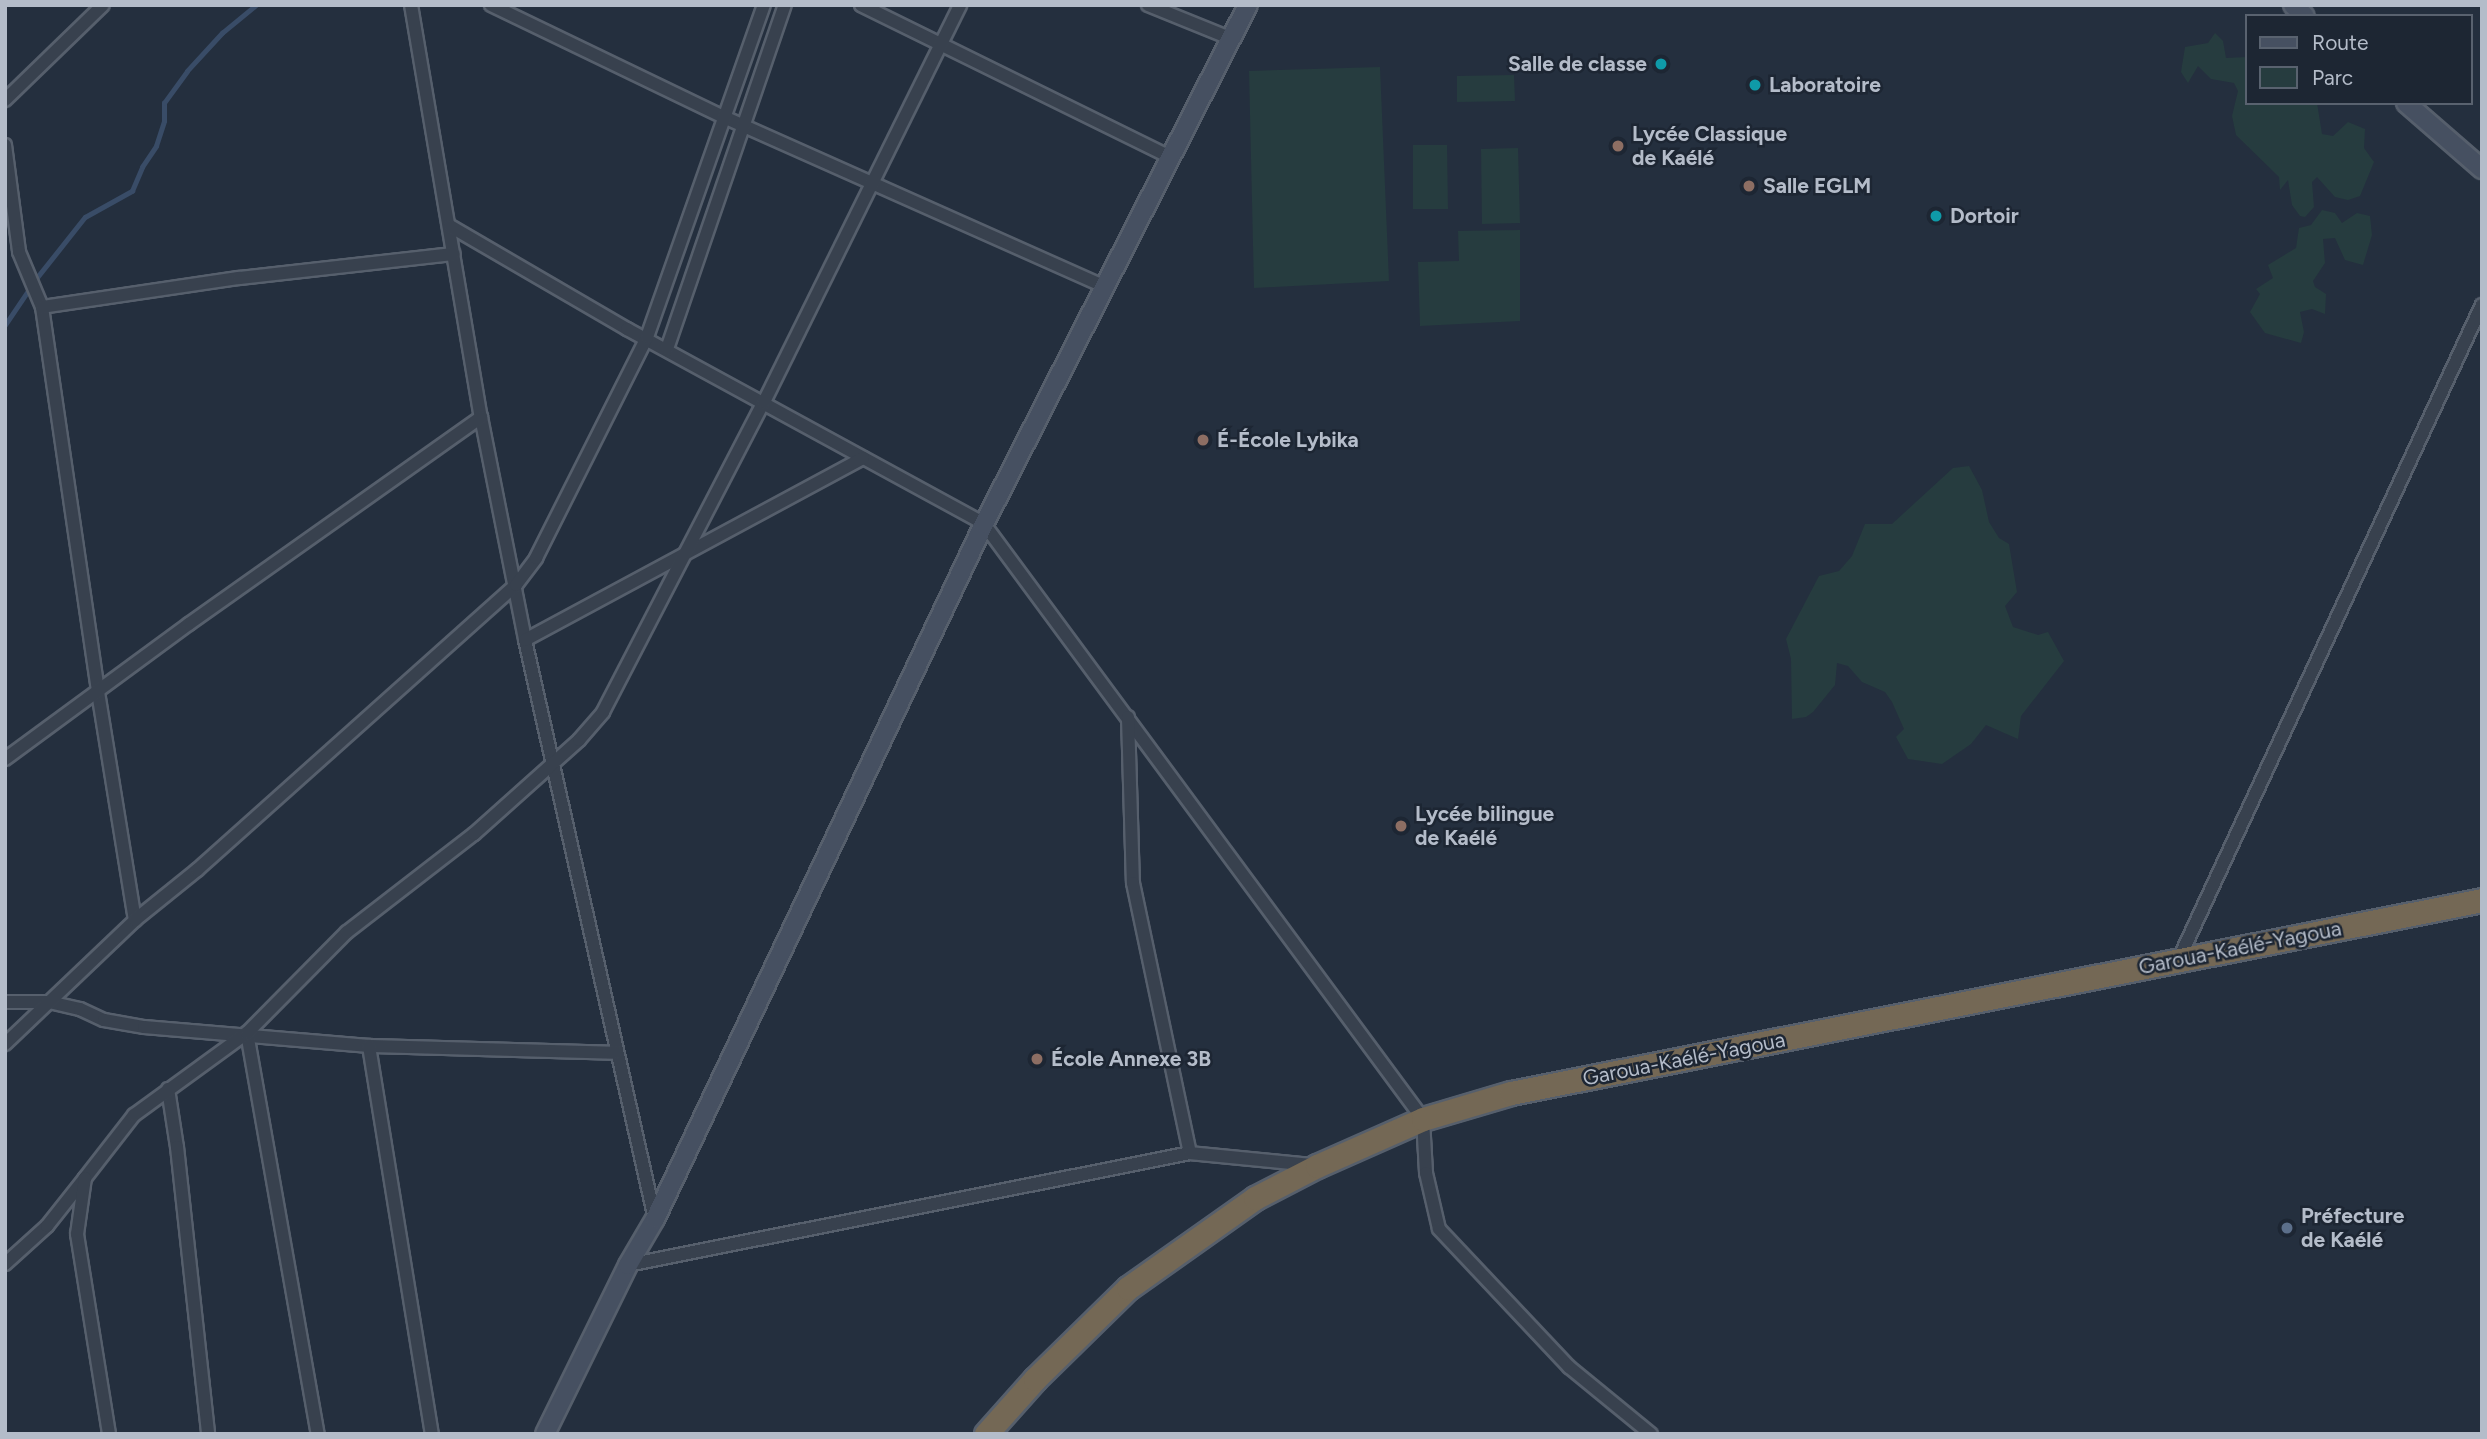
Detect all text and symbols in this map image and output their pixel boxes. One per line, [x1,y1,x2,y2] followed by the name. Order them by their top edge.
[2246,14,2473,105] legend
[2312,30,2368,55] text: Route
[1508,51,1647,77] place label: Salle de classe
[1653,56,1669,72] marker: Salle de classe
[2312,65,2353,90] text: Parc
[1769,72,1881,98] place label: Laboratoire
[1747,77,1763,93] marker: Laboratoire
[1632,121,1787,171] place label: Lycée Classique de Kaélé
[1610,138,1626,154] marker: Lycée Classique de Kaélé
[1763,173,1871,199] place label: Salle EGLM
[1741,178,1757,194] marker: Salle EGLM
[1950,203,2019,229] place label: Dortoir
[1928,208,1944,224] marker: Dortoir
[1217,427,1359,453] place label: É-École Lybika
[1195,432,1211,448] marker: É-École Lybika
[1415,801,1554,851] place label: Lycée bilingue de Kaélé
[1393,818,1409,834] marker: Lycée bilingue de Kaélé
[2137,916,2343,980] street label: Garoua-Kaélé-Yagoua
[1581,1027,1787,1091] street label: Garoua-Kaélé-Yagoua
[1051,1046,1211,1072] place label: École Annexe 3B
[1029,1051,1045,1067] marker: École Annexe 3B
[2301,1203,2404,1253] place label: Préfecture de Kaélé
[2279,1220,2295,1236] marker: Préfecture de Kaélé

